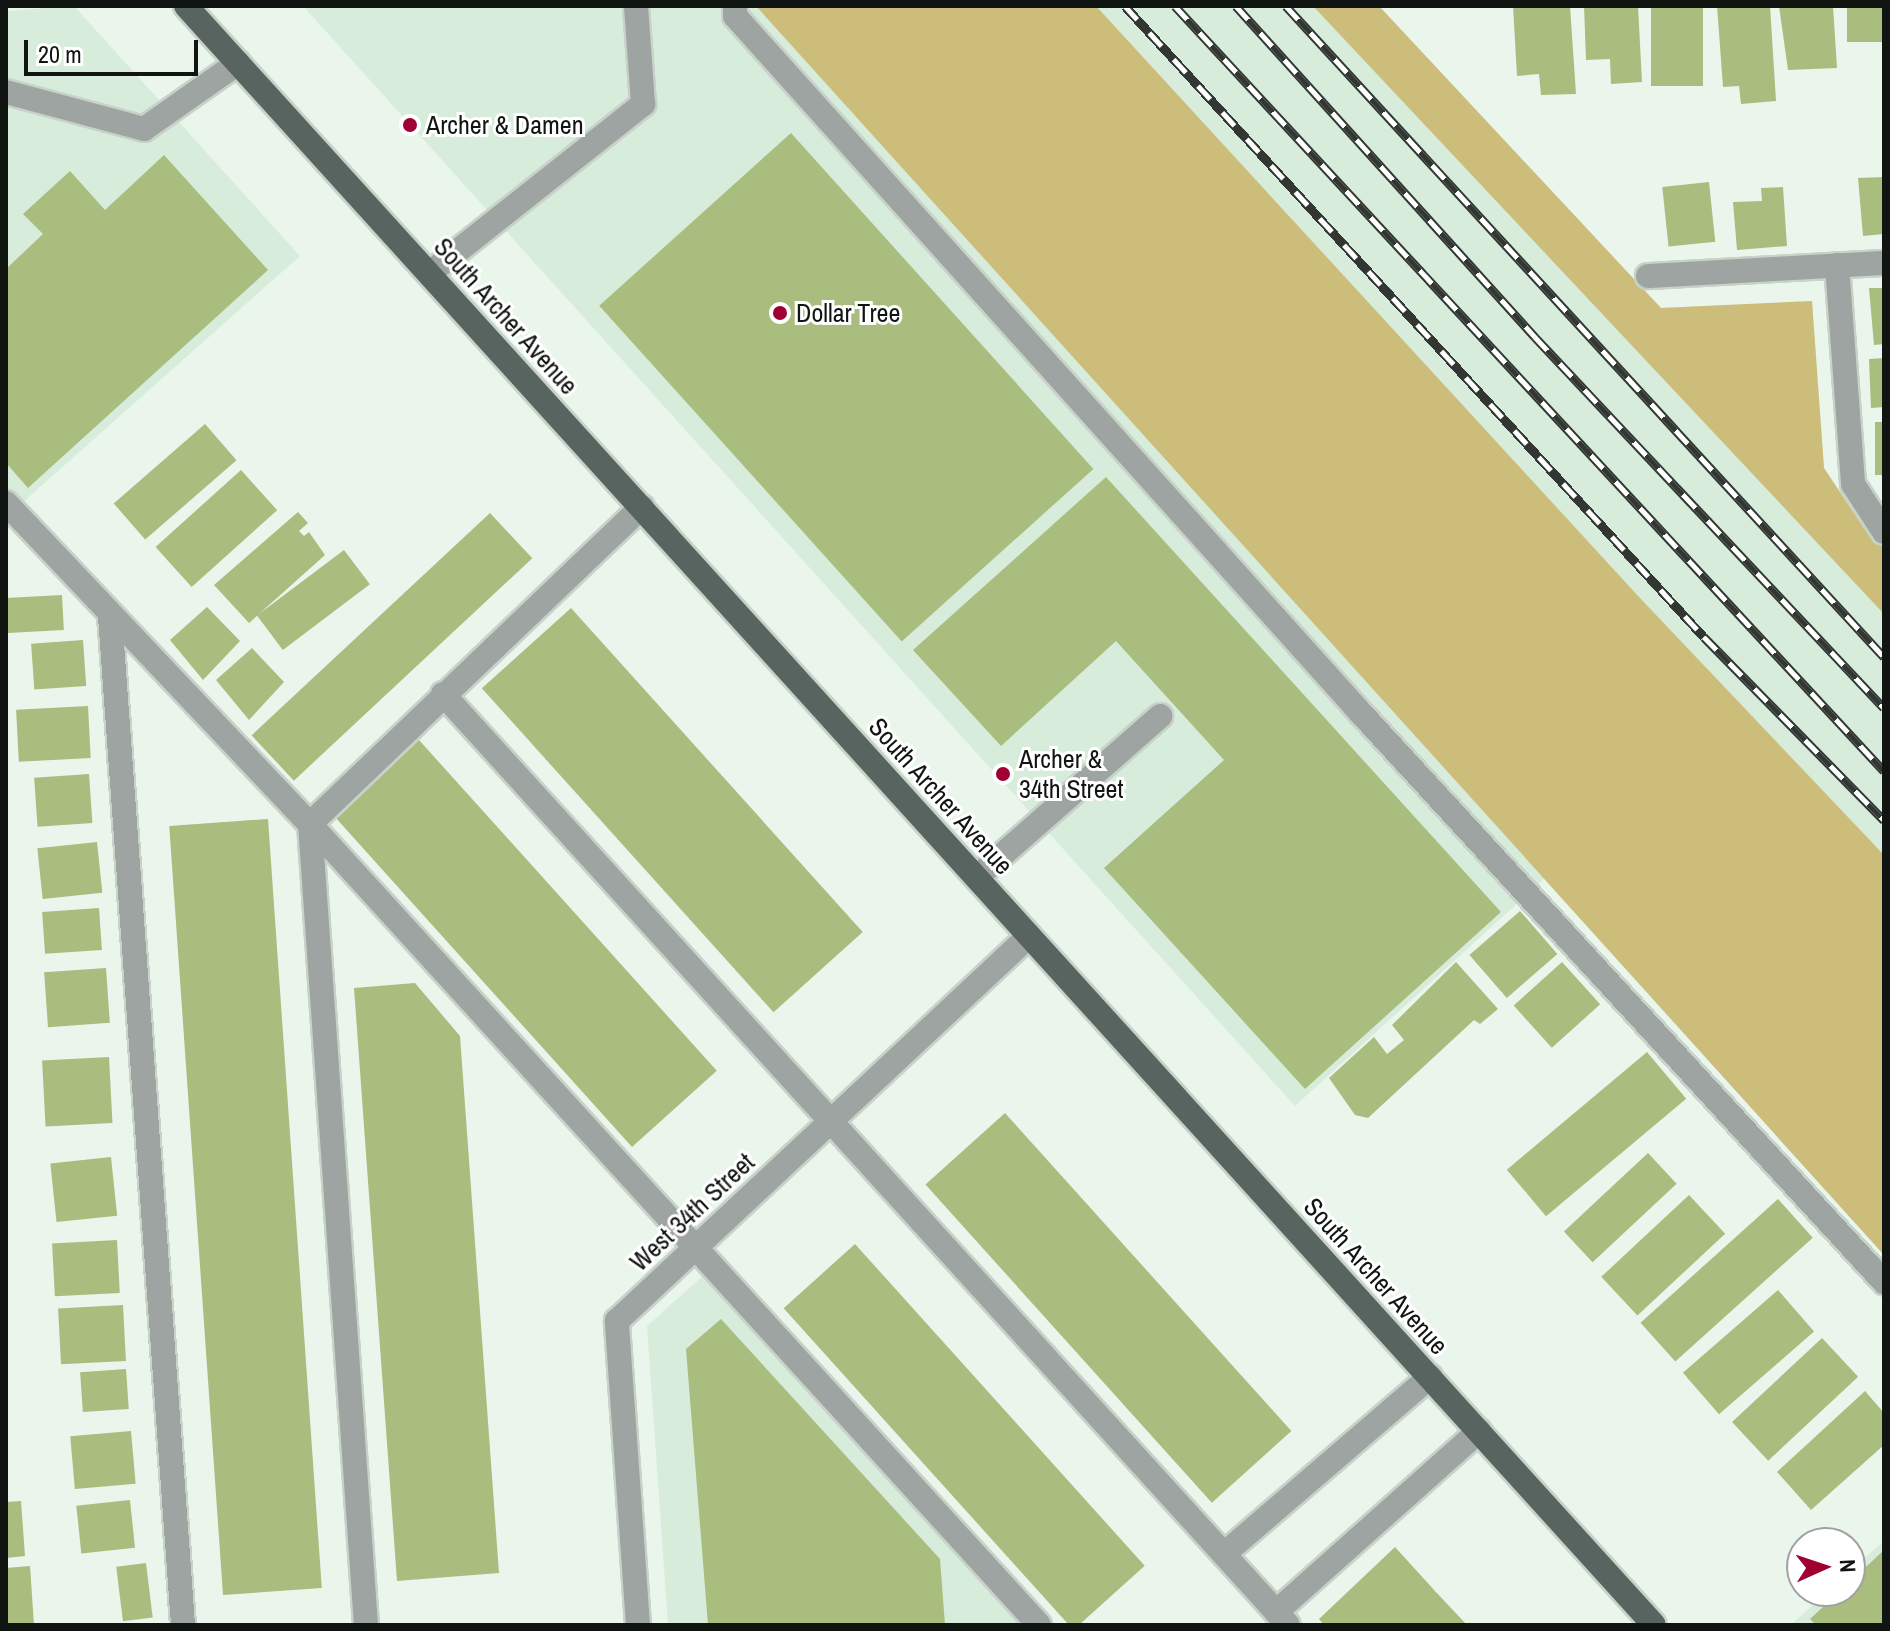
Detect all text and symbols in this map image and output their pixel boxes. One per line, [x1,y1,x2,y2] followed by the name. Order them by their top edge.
[28,24,202,74] scale bar
[38,38,82,70] text: 20 m
[426,109,584,141] place label: Archer & Damen
[401,116,419,134] marker: Archer & Damen
[427,230,585,402] street label: South Archer Avenue
[796,297,901,329] place label: Dollar Tree
[771,304,789,322] marker: Dollar Tree
[862,710,1020,882] street label: South Archer Avenue
[1019,743,1123,804] place label: Archer & 34th Street
[994,765,1012,783] marker: Archer & 34th Street
[623,1147,761,1277] street label: West 34th Street
[1297,1190,1455,1362] street label: South Archer Avenue
[1786,1527,1866,1607] north arrow
[1833,1559,1863,1573] text: N

